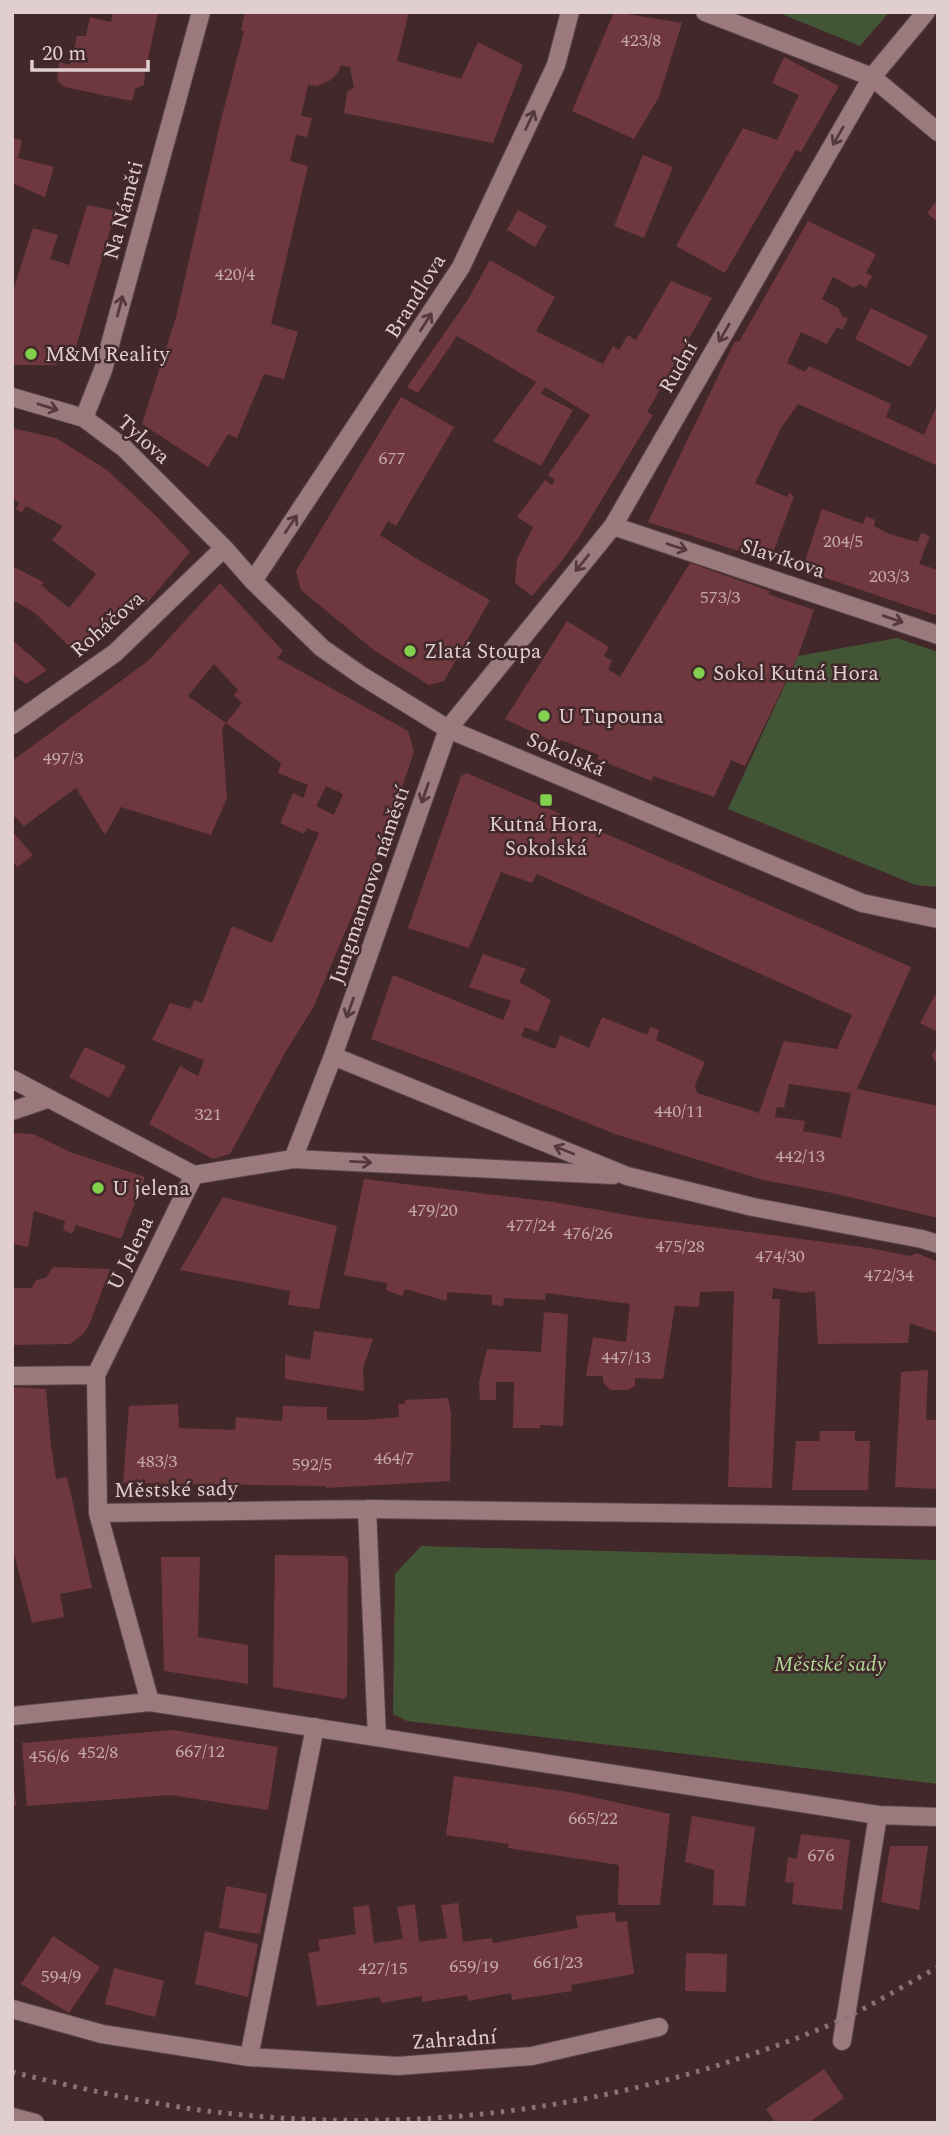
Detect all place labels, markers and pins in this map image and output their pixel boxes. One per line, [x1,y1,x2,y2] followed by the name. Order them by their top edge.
[45,339,171,371] place label: M&M Reality
[23,346,39,362] marker: M&M Reality
[424,636,542,668] place label: Zlatá Stoupa
[402,643,418,659] marker: Zlatá Stoupa
[713,658,879,690] place label: Sokol Kutná Hora
[691,665,707,681] marker: Sokol Kutná Hora
[558,701,664,733] place label: U Tupouna
[536,708,552,724] marker: U Tupouna
[538,792,554,808] marker: Kutná Hora, Sokolská
[489,809,603,865] place label: Kutná Hora, Sokolská
[112,1173,190,1205] place label: U jelena
[90,1180,106,1196] marker: U jelena

